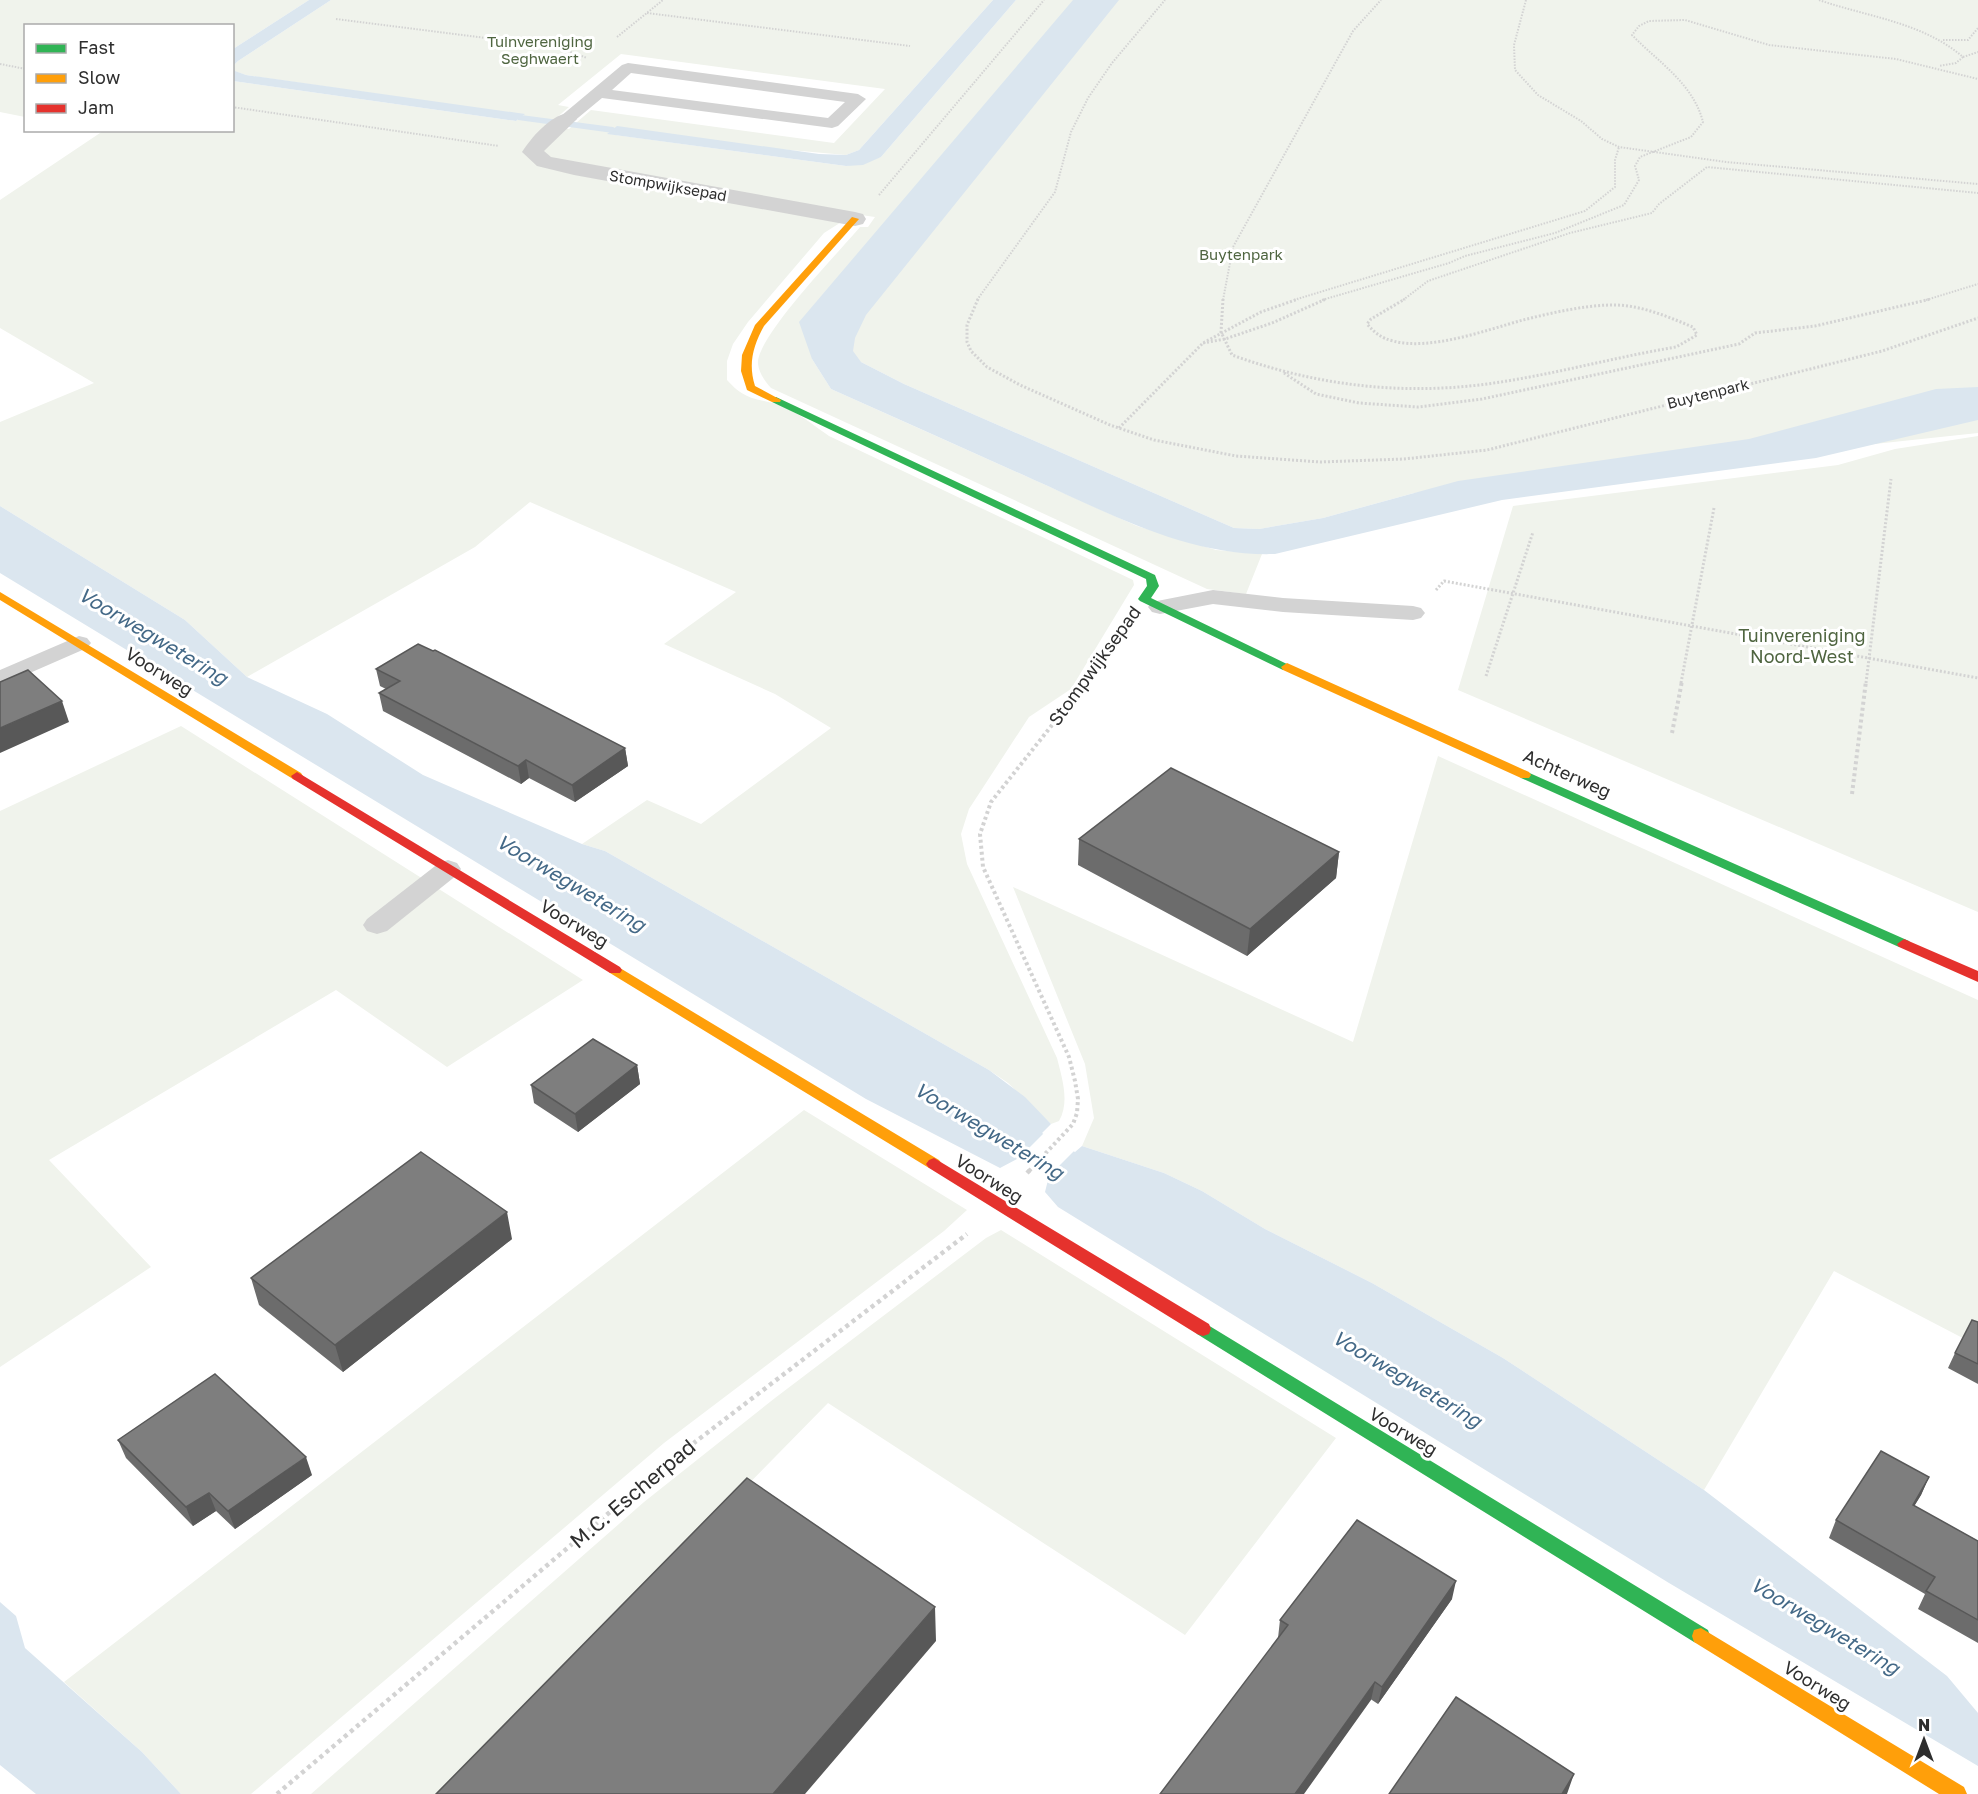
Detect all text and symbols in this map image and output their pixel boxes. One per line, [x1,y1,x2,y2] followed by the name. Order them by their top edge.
[24,24,234,132] legend
[487,32,593,67] park label: Tuinvereniging Seghwaert
[78,36,115,58] text: Fast
[78,66,121,88] text: Slow
[78,96,114,118] text: Jam
[608,166,728,204] street label: Stompwijksepad
[1199,245,1283,263] park label: Buytenpark
[1665,374,1751,412] street label: Buytenpark
[74,582,232,690] water label: Voorwegwetering
[1043,601,1145,730] street label: Stompwijksepad
[1738,624,1866,667] park label: Tuinvereniging Noord-West
[121,643,197,701] street label: Voorweg
[1520,744,1615,802] street label: Achterweg
[492,829,650,937] water label: Voorwegwetering
[536,895,612,953] street label: Voorweg
[910,1077,1068,1185] water label: Voorwegwetering
[951,1150,1027,1208] street label: Voorweg
[1328,1325,1486,1433] water label: Voorwegwetering
[1365,1403,1441,1461] street label: Voorweg
[564,1433,700,1553] street label: M.C. Escherpad
[1746,1571,1906,1681] water label: Voorwegwetering
[1780,1656,1856,1715] street label: Voorweg
[1894,1710,1954,1770] north arrow
[1918,1715,1930,1735] text: N

